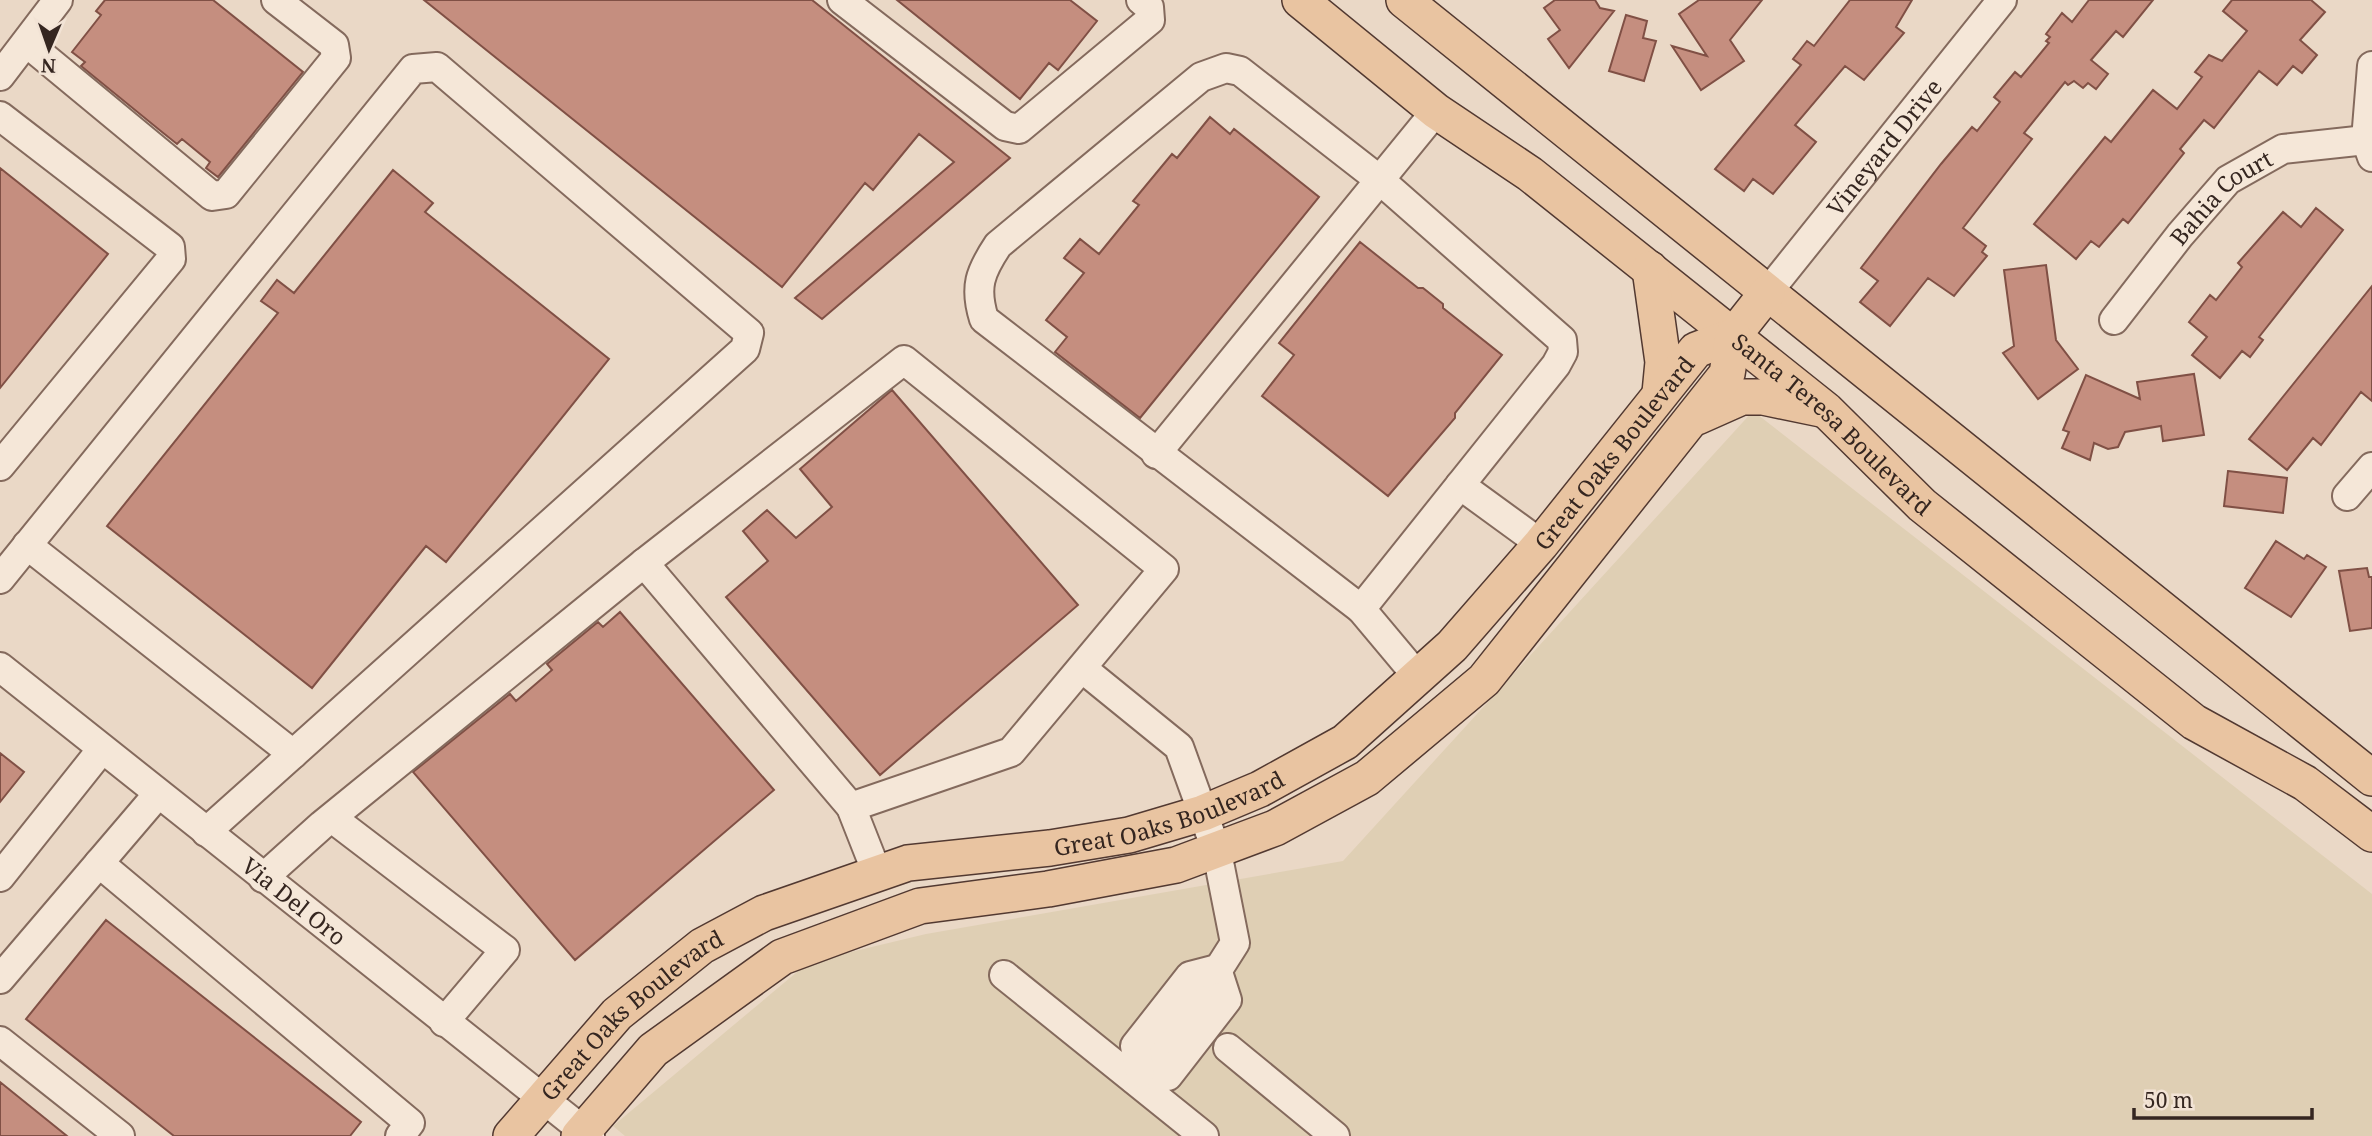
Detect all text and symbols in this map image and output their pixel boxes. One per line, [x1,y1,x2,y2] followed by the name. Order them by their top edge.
[14,14,84,84] north arrow
[40,53,56,79] text: N
[1819,72,1949,222] street label: Vineyard Drive
[2162,142,2278,252] street label: Bahia Court
[1726,325,1938,523] street label: Santa Teresa Boulevard
[1526,349,1701,557] street label: Great Oaks Boulevard
[1051,763,1290,863] street label: Great Oaks Boulevard
[235,849,353,952] street label: Via Del Oro
[533,922,729,1107] street label: Great Oaks Boulevard
[2134,1076,2312,1120] scale bar
[2144,1086,2193,1114] text: 50 m

